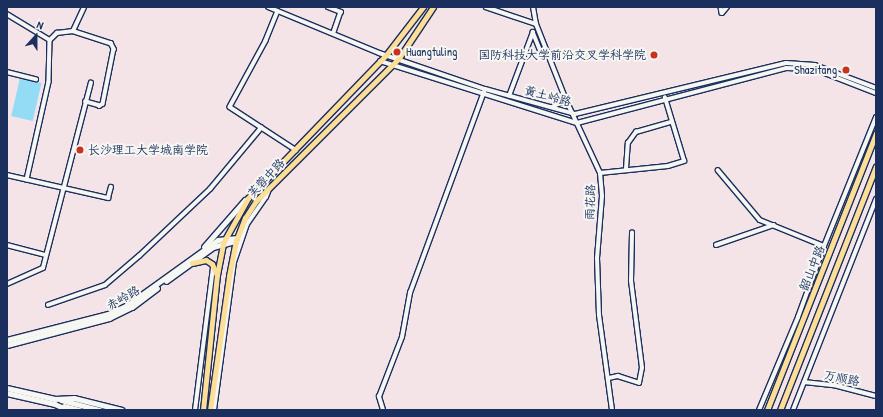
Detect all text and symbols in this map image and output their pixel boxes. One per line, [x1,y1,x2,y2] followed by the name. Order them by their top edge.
[16,16,56,56] north arrow
[35,17,46,32] text: N
[406,45,457,59] place label: Huangtuling
[391,46,403,58] marker: Huangtuling
[478,48,646,62] place label: 国防科技大学前沿交叉学科学院
[649,50,659,60] marker: 国防科技大学前沿交叉学科学院
[794,63,837,77] place label: Shazitang
[840,64,852,76] marker: Shazitang
[523,83,573,109] street label: 黄土岭路
[88,143,208,157] place label: 长沙理工大学城南学院
[75,145,85,155] marker: 长沙理工大学城南学院
[244,156,288,200] street label: 芙蓉中路
[582,184,598,220] street label: 雨花路
[796,243,828,293] street label: 韶山中路
[104,283,142,313] street label: 赤岭路
[823,367,861,389] street label: 万顺路

